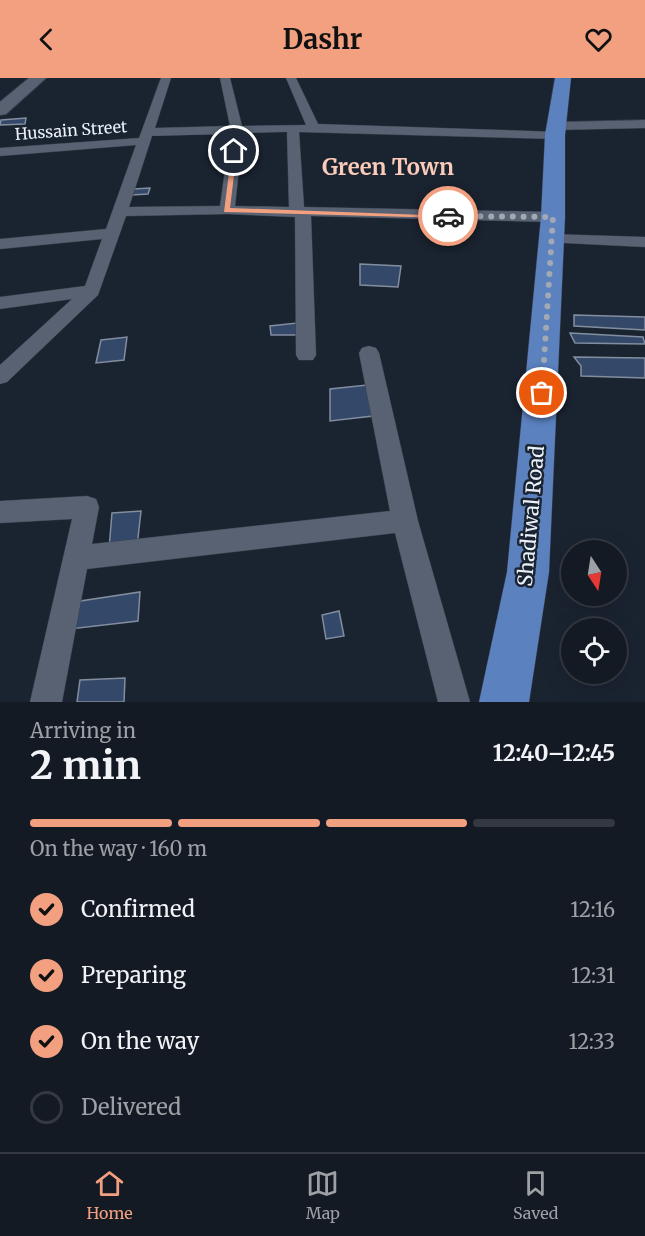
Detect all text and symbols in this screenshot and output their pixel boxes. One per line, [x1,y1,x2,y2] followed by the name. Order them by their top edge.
[283,22,362,56] text: Dashr
[30,23,63,56] icon: back
[582,23,615,56] icon: heart
[14,116,129,144] street label: Hussain Street
[208,125,259,176] pin
[217,134,250,167] icon: home
[322,153,454,181] district label: Green Town
[418,186,478,246] courier
[432,200,465,233] icon: car
[516,367,567,418] pin
[525,376,558,409] icon: bag
[512,444,549,587] street label: Shadiwal Road
[561,540,627,606] north arrow
[561,540,627,684] map controls
[561,618,627,684] button: locate
[30,718,136,743] text: Arriving in
[493,739,615,767] text: 12:40–12:45
[30,741,141,790] text: 2 min
[30,836,207,861] text: On the way · 160 m
[30,893,63,926] icon: check
[81,895,195,923] text: Confirmed
[570,897,615,922] text: 12:16
[30,959,63,992] icon: check
[81,961,186,989] text: Preparing
[571,963,615,988] text: 12:31
[30,1025,63,1058] icon: check
[81,1027,199,1055] text: On the way
[569,1029,615,1054] text: 12:33
[81,1093,181,1121] text: Delivered
[87,1167,133,1223] tab: Home
[306,1167,340,1223] tab: Map
[513,1167,558,1223] tab: Saved

